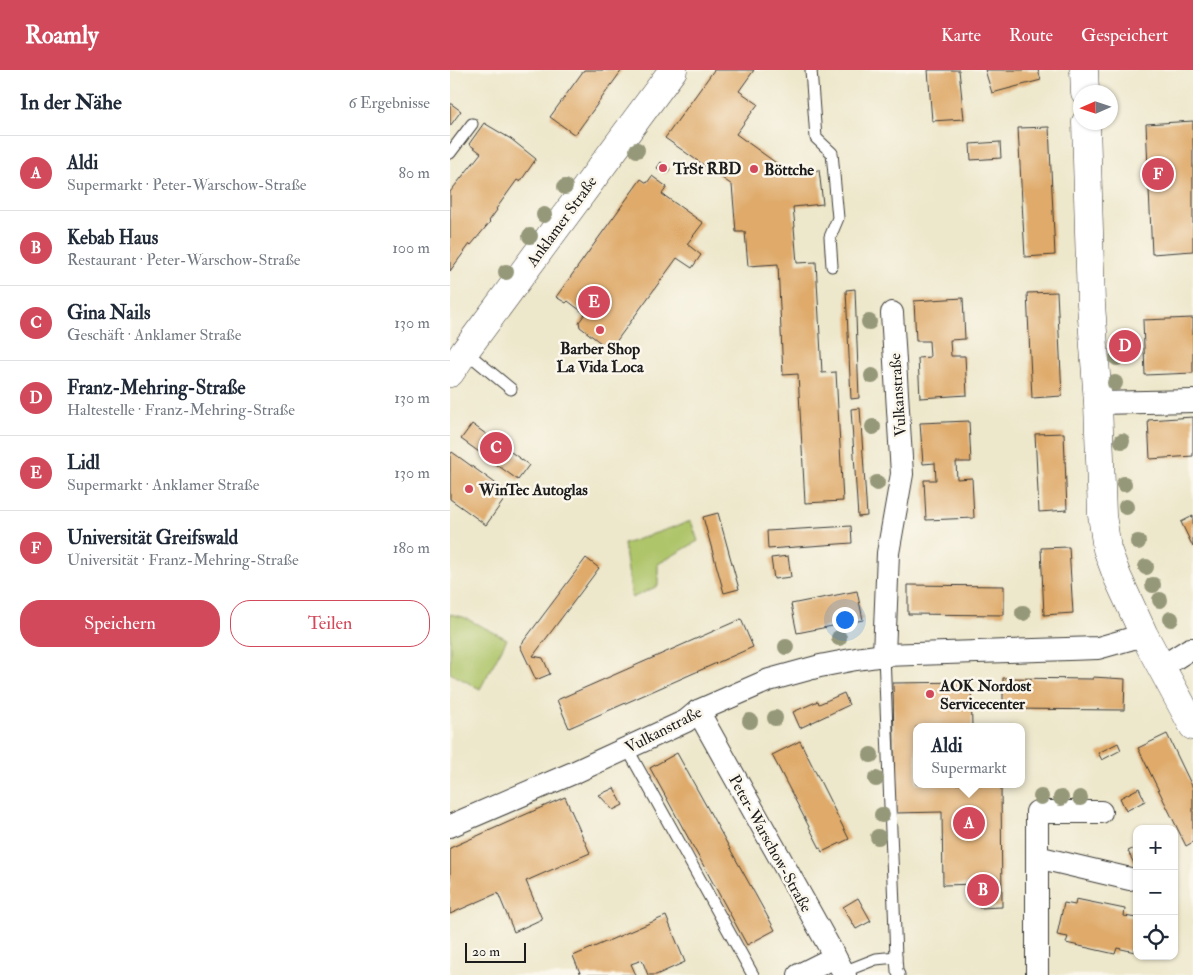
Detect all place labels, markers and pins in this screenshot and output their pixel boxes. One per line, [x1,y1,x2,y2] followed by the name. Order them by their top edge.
[1142,155,1174,193] pin: F
[672,159,741,179] place label: TrSt RBD
[764,160,814,180] place label: Böttche
[657,162,669,174] marker: TrSt RBD
[748,163,760,175] marker: Böttche
[578,283,610,321] pin: E
[594,324,606,336] marker: Barber Shop La Vida Loca
[1109,327,1141,365] pin: D
[556,339,644,377] place label: Barber Shop La Vida Loca
[480,429,512,467] pin: C
[478,480,588,501] place label: WinTec Autoglas
[463,483,475,495] marker: WinTec Autoglas
[939,676,1032,714] place label: AOK Nordost Servicecenter
[924,688,936,700] marker: AOK Nordost Servicecenter
[953,804,985,842] pin: A
[967,871,999,909] pin: B

